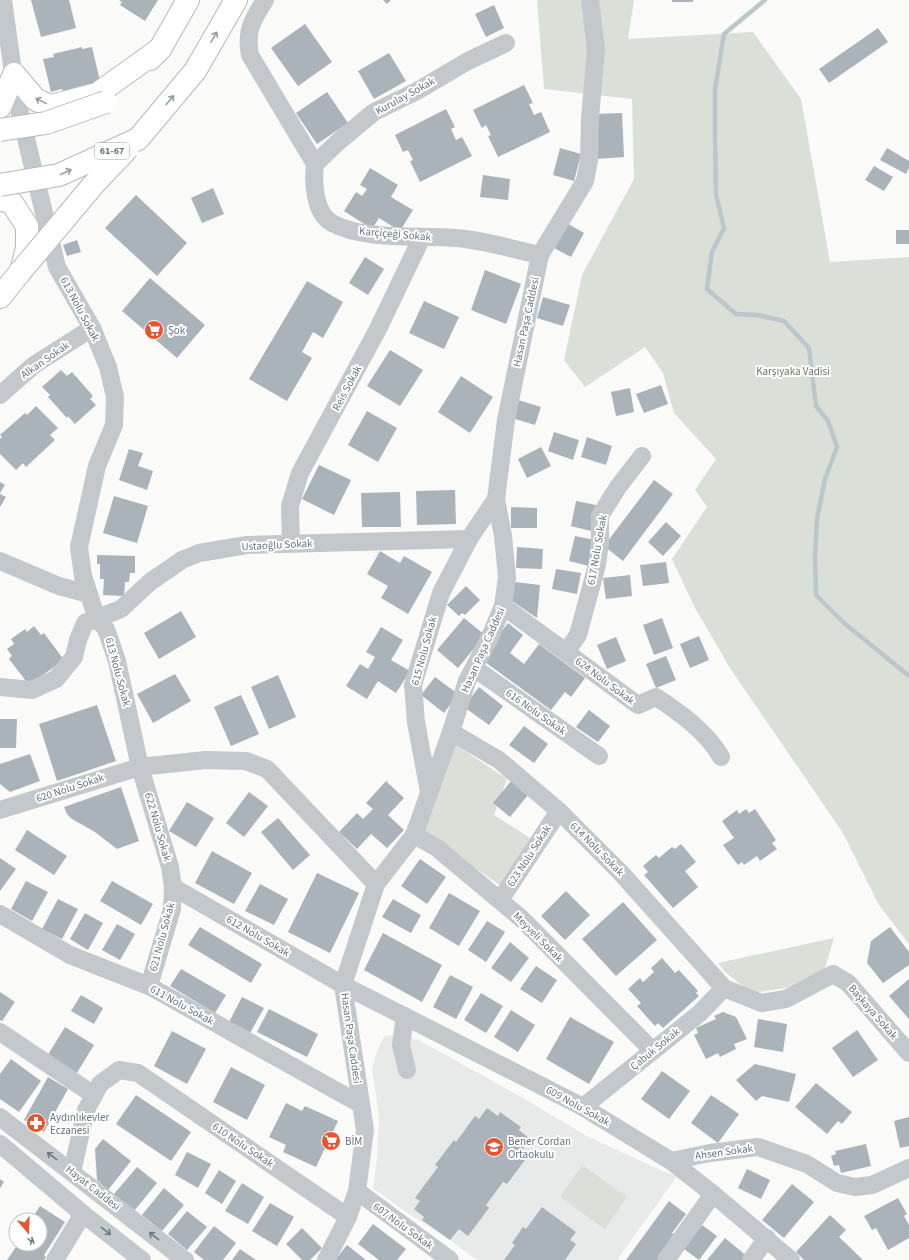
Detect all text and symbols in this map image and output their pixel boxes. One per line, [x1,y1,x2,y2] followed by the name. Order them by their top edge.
[211,31,219,43] one-way arrow
[373,73,438,119] street label: Kurulay Sokak
[166,95,175,105] one-way arrow
[35,97,47,104] one-way arrow
[95,143,129,159] road number: 61-67
[59,168,71,175] one-way arrow
[358,223,432,245] street label: Karçiçeği Sokak
[57,274,104,344] street label: 613 Nolu Sokak
[509,276,543,368] street label: Hasan Paşa Caddesi
[143,319,165,341] supermarket icon: Şok
[168,323,186,338] place label: Şok
[18,337,73,382] street label: Alkan Sokak
[329,362,365,413] street label: Reis Sokak
[756,364,830,379] park label: Karşıyaka Vadisi
[583,513,611,586] street label: 617 Nolu Sokak
[241,536,313,554] street label: Ustaoğlu Sokak
[458,605,508,695] street label: Hasan Paşa Caddesi
[408,614,441,687] street label: 615 Nolu Sokak
[102,636,135,709] street label: 613 Nolu Sokak
[572,654,638,709] street label: 624 Nolu Sokak
[503,686,570,739] street label: 616 Nolu Sokak
[34,770,107,806] street label: 620 Nolu Sokak
[141,791,175,864] street label: 622 Nolu Sokak
[567,819,628,880] street label: 614 Nolu Sokak
[503,822,555,890] street label: 623 Nolu Sokak
[146,900,179,973] street label: 621 Nolu Sokak
[510,909,567,966] street label: Meyveli Sokak
[224,912,293,960] street label: 612 Nolu Sokak
[147,981,217,1029] street label: 611 Nolu Sokak
[845,981,901,1043] street label: Başkaya Sokak
[337,992,365,1084] street label: Hasan Paşa Caddesi
[627,1024,683,1074] street label: Çabuk Sokak
[543,1082,613,1130] street label: 609 Nolu Sokak
[50,1110,110,1138] place label: Aydınlıkevler Eczanesi
[25,1112,47,1134] pharmacy icon: Aydınlıkevler Eczanesi
[209,1119,277,1171] street label: 610 Nolu Sokak
[320,1130,342,1152] supermarket icon: BİM
[345,1134,362,1149] place label: BİM
[508,1134,571,1162] place label: Bener Cordan Ortaokulu
[483,1136,505,1158] school or university icon: Bener Cordan Ortaokulu
[694,1140,755,1163] street label: Ahsen Sokak
[46,1152,57,1161] one-way arrow
[62,1162,124,1214] street label: Hayat Caddesi
[370,1199,437,1253] street label: 607 Nolu Sokak
[8,1212,48,1252] north arrow
[100,1227,111,1236] one-way arrow
[149,1232,160,1240] one-way arrow
[25,1233,37,1249] text: K

